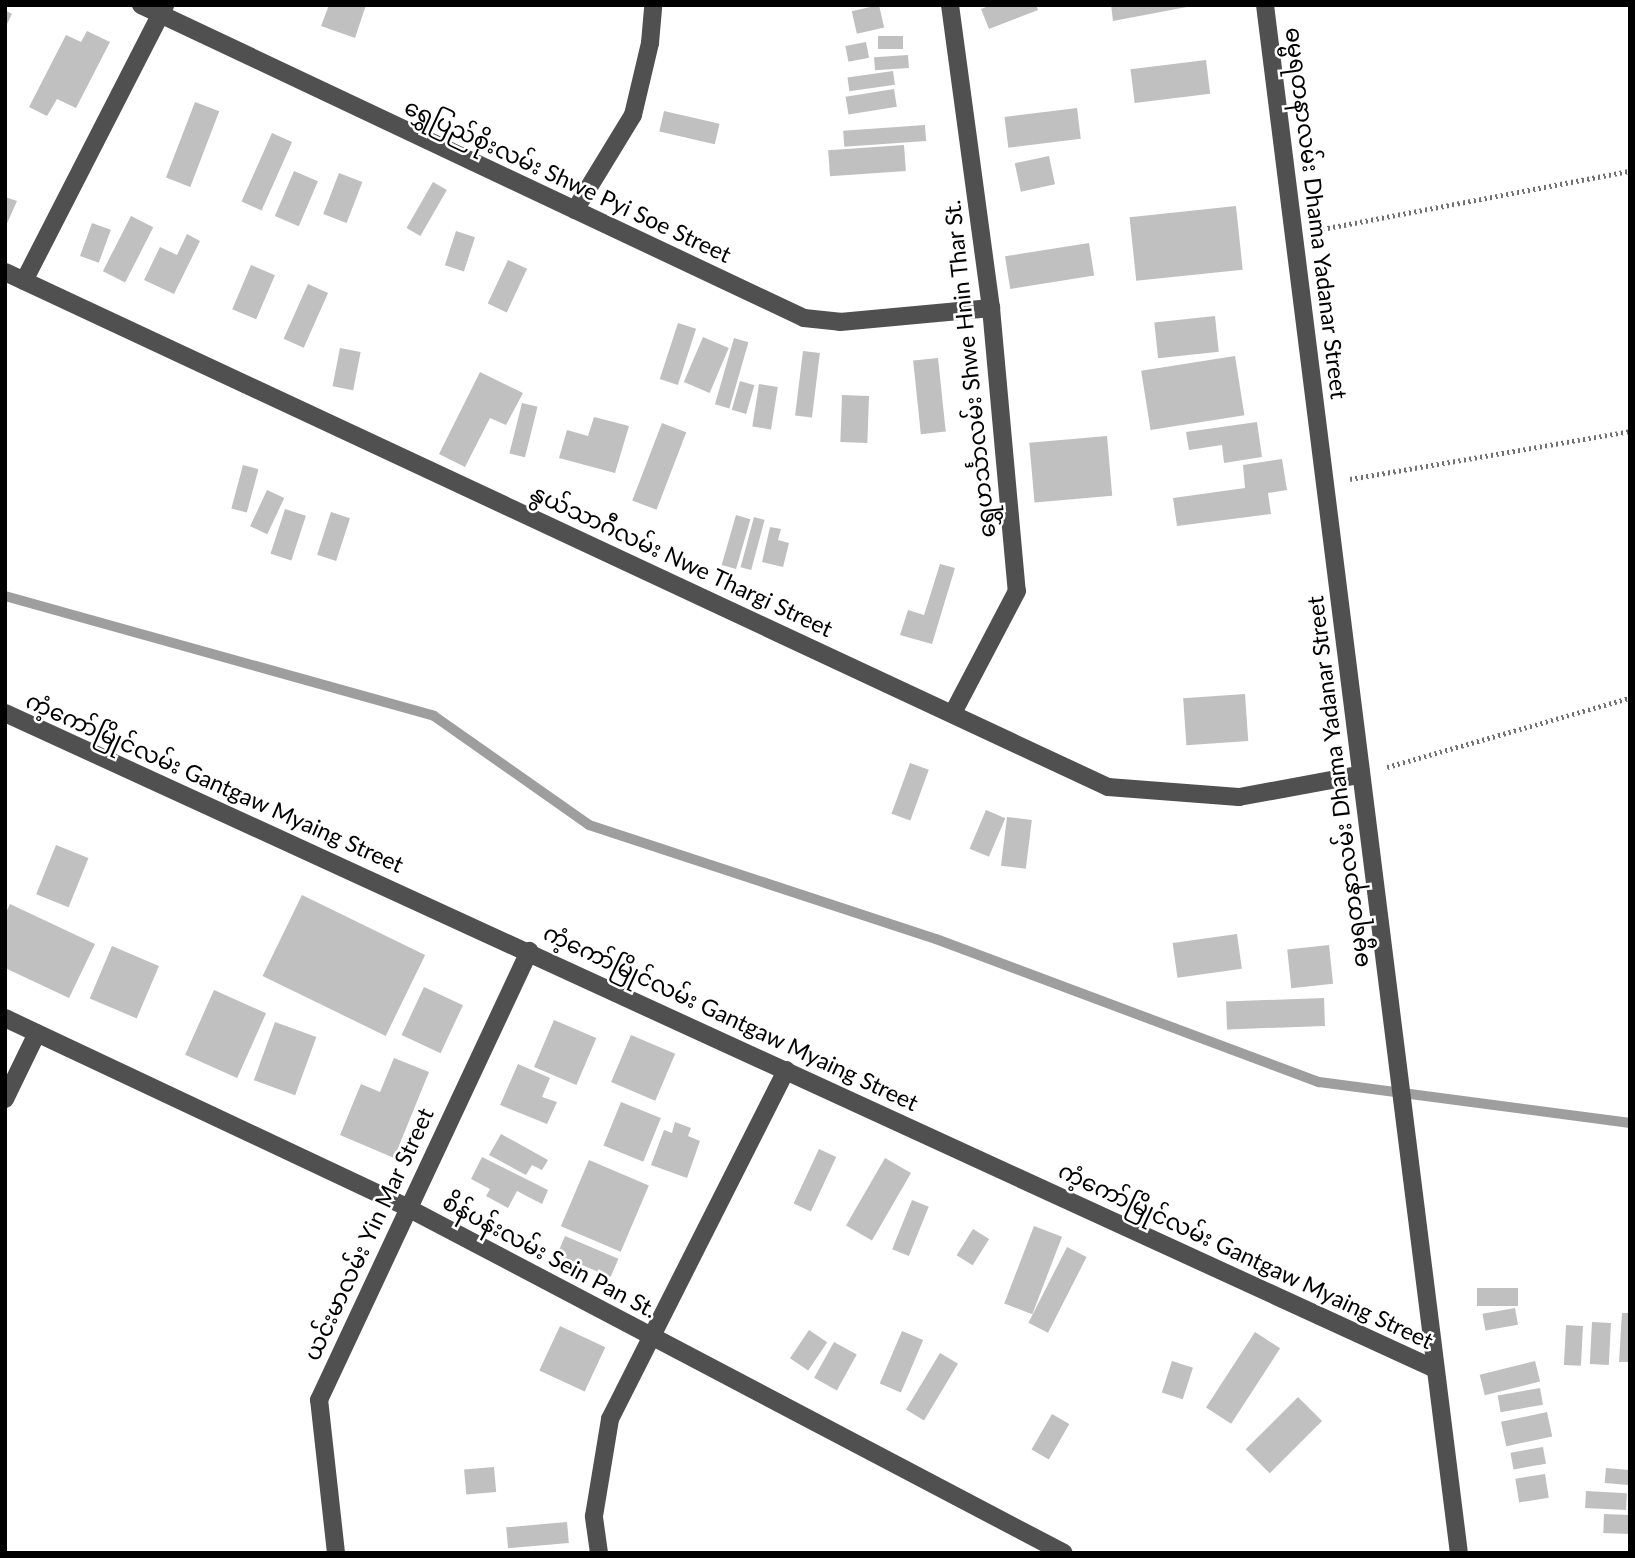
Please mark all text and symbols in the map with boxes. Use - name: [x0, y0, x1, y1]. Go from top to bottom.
- street label: ဓမ္မရတနာလမ်း Dhama Yadanar Street: [1280, 25, 1354, 401]
- street label: ရွှေပြည်စိုးလမ်း Shwe Pyi Soe Street: [400, 92, 736, 268]
- street label: ရွှေဟင်္သာလမ်း Shwe Hnin Thar St.: [937, 198, 1001, 540]
- street label: နွယ်သာဂီလမ်း Nwe Thargi Street: [526, 478, 838, 642]
- street label: ဓမ္မရတနာလမ်း Dhama Yadanar Street: [1300, 594, 1374, 970]
- street label: ကံ့ကော်မြိုင်လမ်း Gantgaw Myaing Street: [22, 686, 408, 878]
- street label: ကံ့ကော်မြိုင်လမ်း Gantgaw Myaing Street: [539, 918, 923, 1116]
- street label: ယင်းမာလမ်း Yin Mar Street: [297, 1103, 439, 1365]
- street label: ကံ့ကော်မြိုင်လမ်း Gantgaw Myaing Street: [1054, 1156, 1438, 1354]
- street label: စိန်ပန်းလမ်း Sein Pan St.: [438, 1187, 662, 1323]

